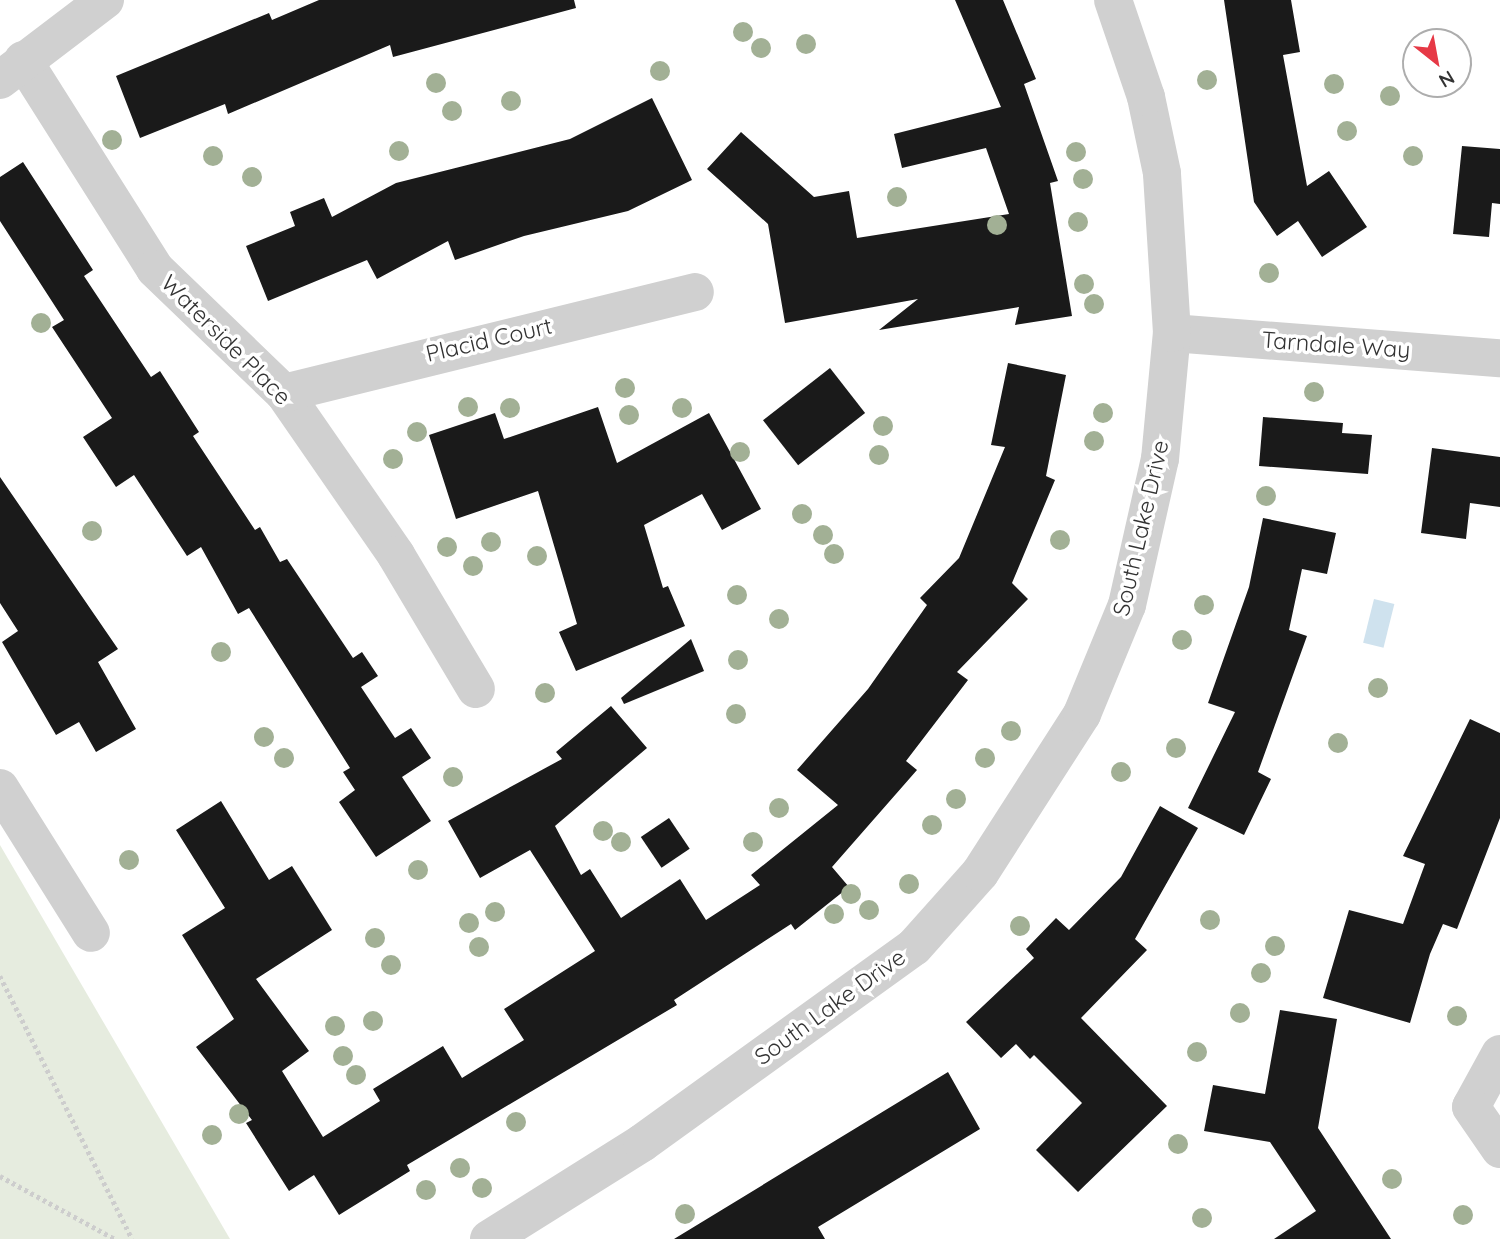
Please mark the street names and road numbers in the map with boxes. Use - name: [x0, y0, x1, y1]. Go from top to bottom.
- street label: Waterside Place: [155, 269, 297, 411]
- street label: Placid Court: [423, 312, 555, 368]
- street label: Tarndale Way: [1261, 326, 1411, 364]
- street label: South Lake Drive: [1107, 437, 1175, 619]
- street label: South Lake Drive: [749, 943, 911, 1071]

